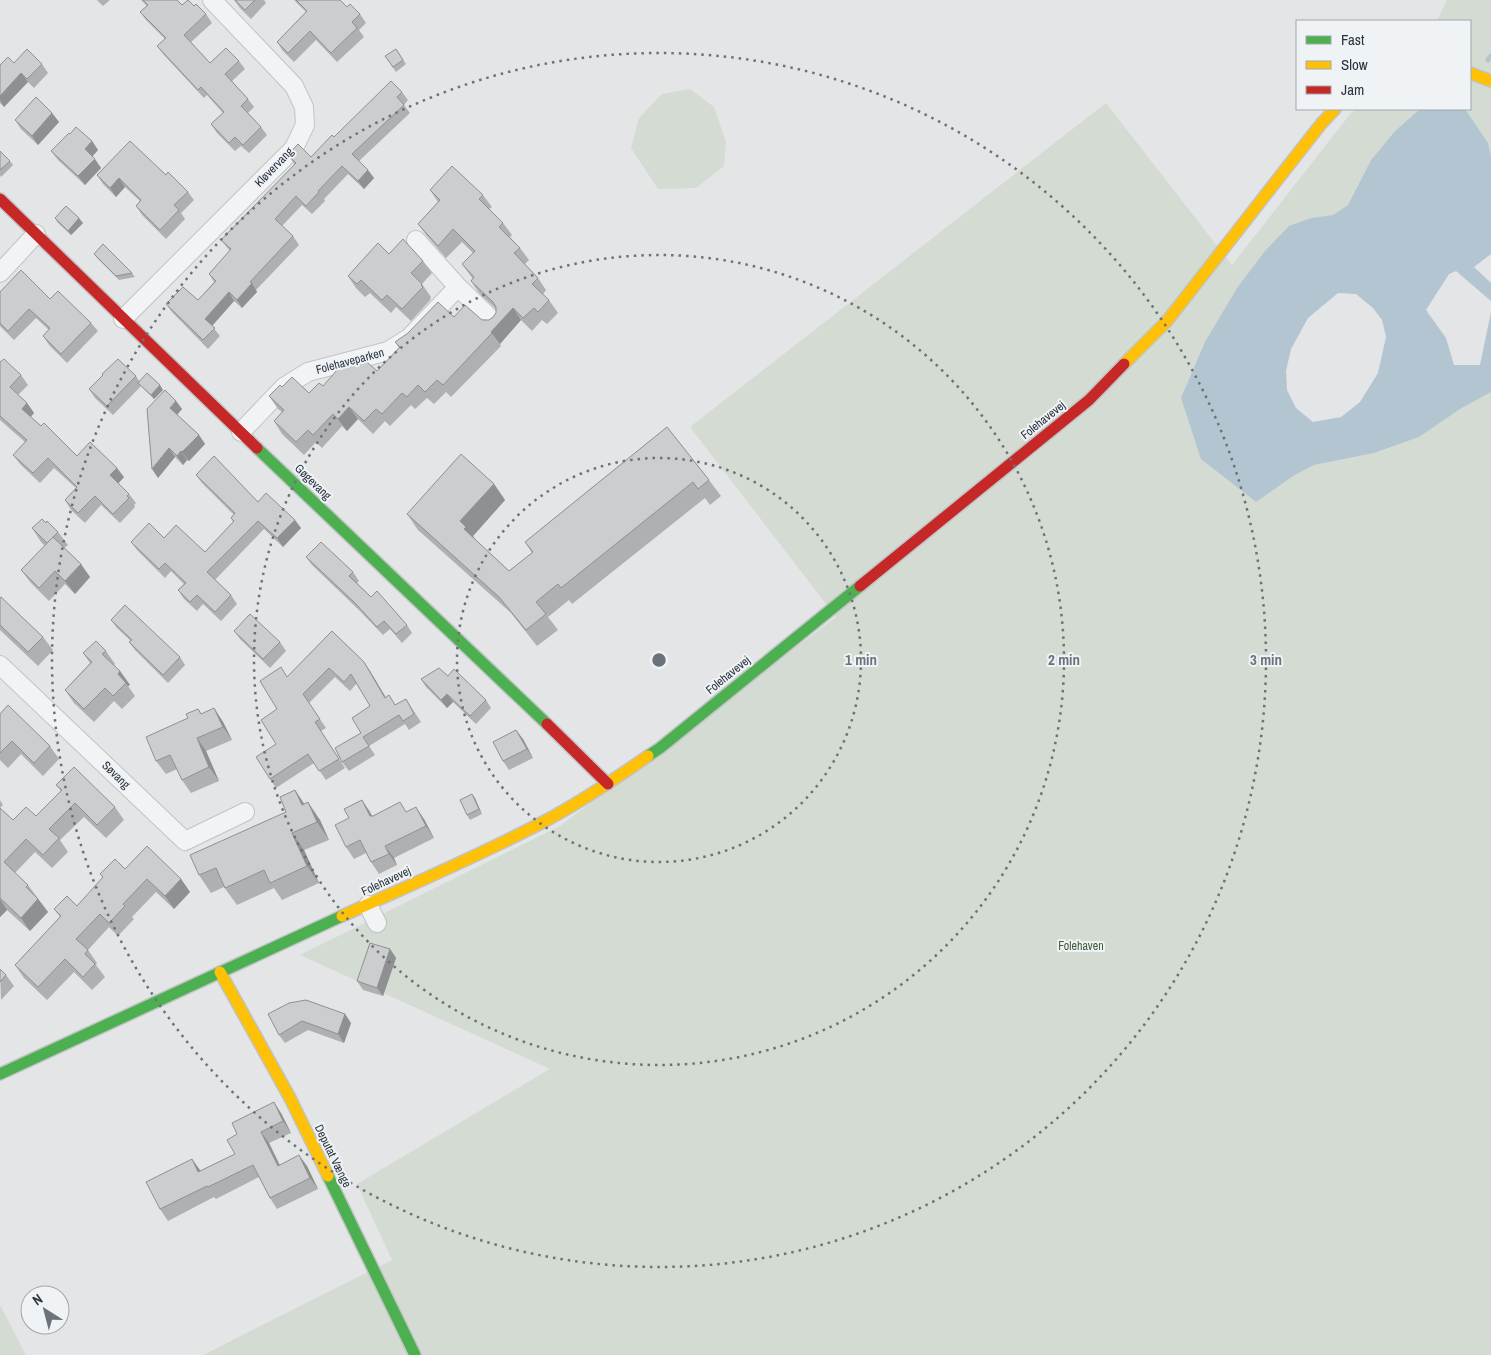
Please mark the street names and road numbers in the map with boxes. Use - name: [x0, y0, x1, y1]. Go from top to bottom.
- street label: Kløvervang: [251, 143, 297, 190]
- street label: Folehaveparken: [314, 344, 386, 378]
- street label: Folehavevej: [1018, 397, 1068, 443]
- street label: Gøgevang: [291, 460, 335, 504]
- street label: Folehavevej: [703, 652, 753, 698]
- street label: Søvang: [98, 758, 134, 793]
- street label: Folehavevej: [359, 863, 413, 899]
- street label: Deputat Vænge: [311, 1122, 355, 1190]

